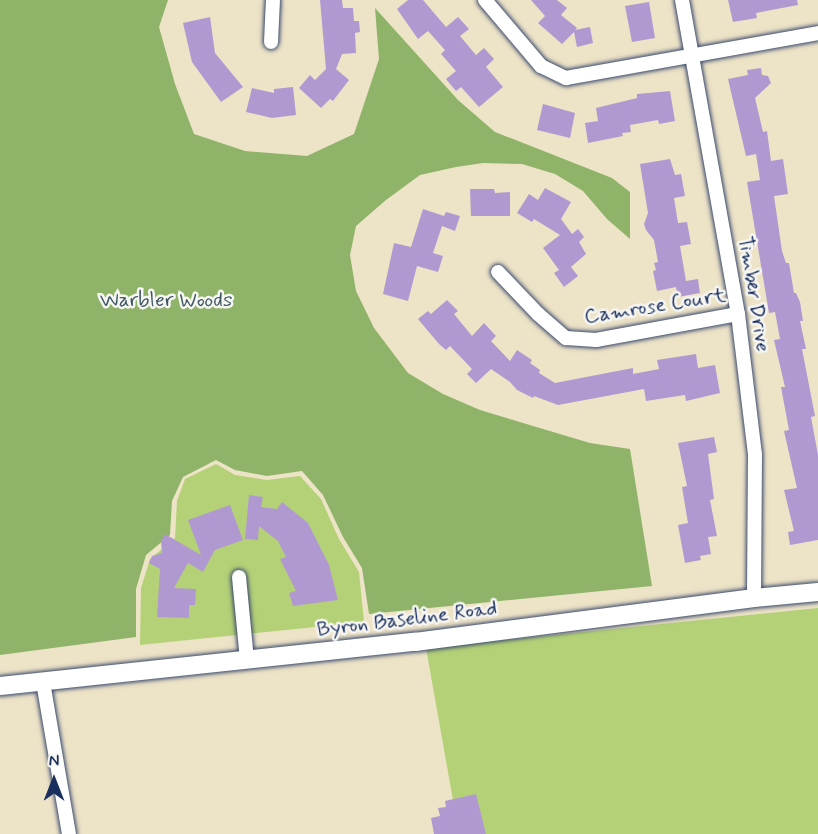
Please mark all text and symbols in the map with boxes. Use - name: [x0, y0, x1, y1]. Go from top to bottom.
- street label: Timber Drive: [733, 235, 775, 353]
- street label: Camrose Court: [585, 283, 725, 329]
- park label: Warbler Woods: [99, 287, 233, 313]
- street label: Byron Baseline Road: [316, 595, 498, 643]
- north arrow: [24, 750, 84, 810]
- text: N: [49, 751, 59, 772]

